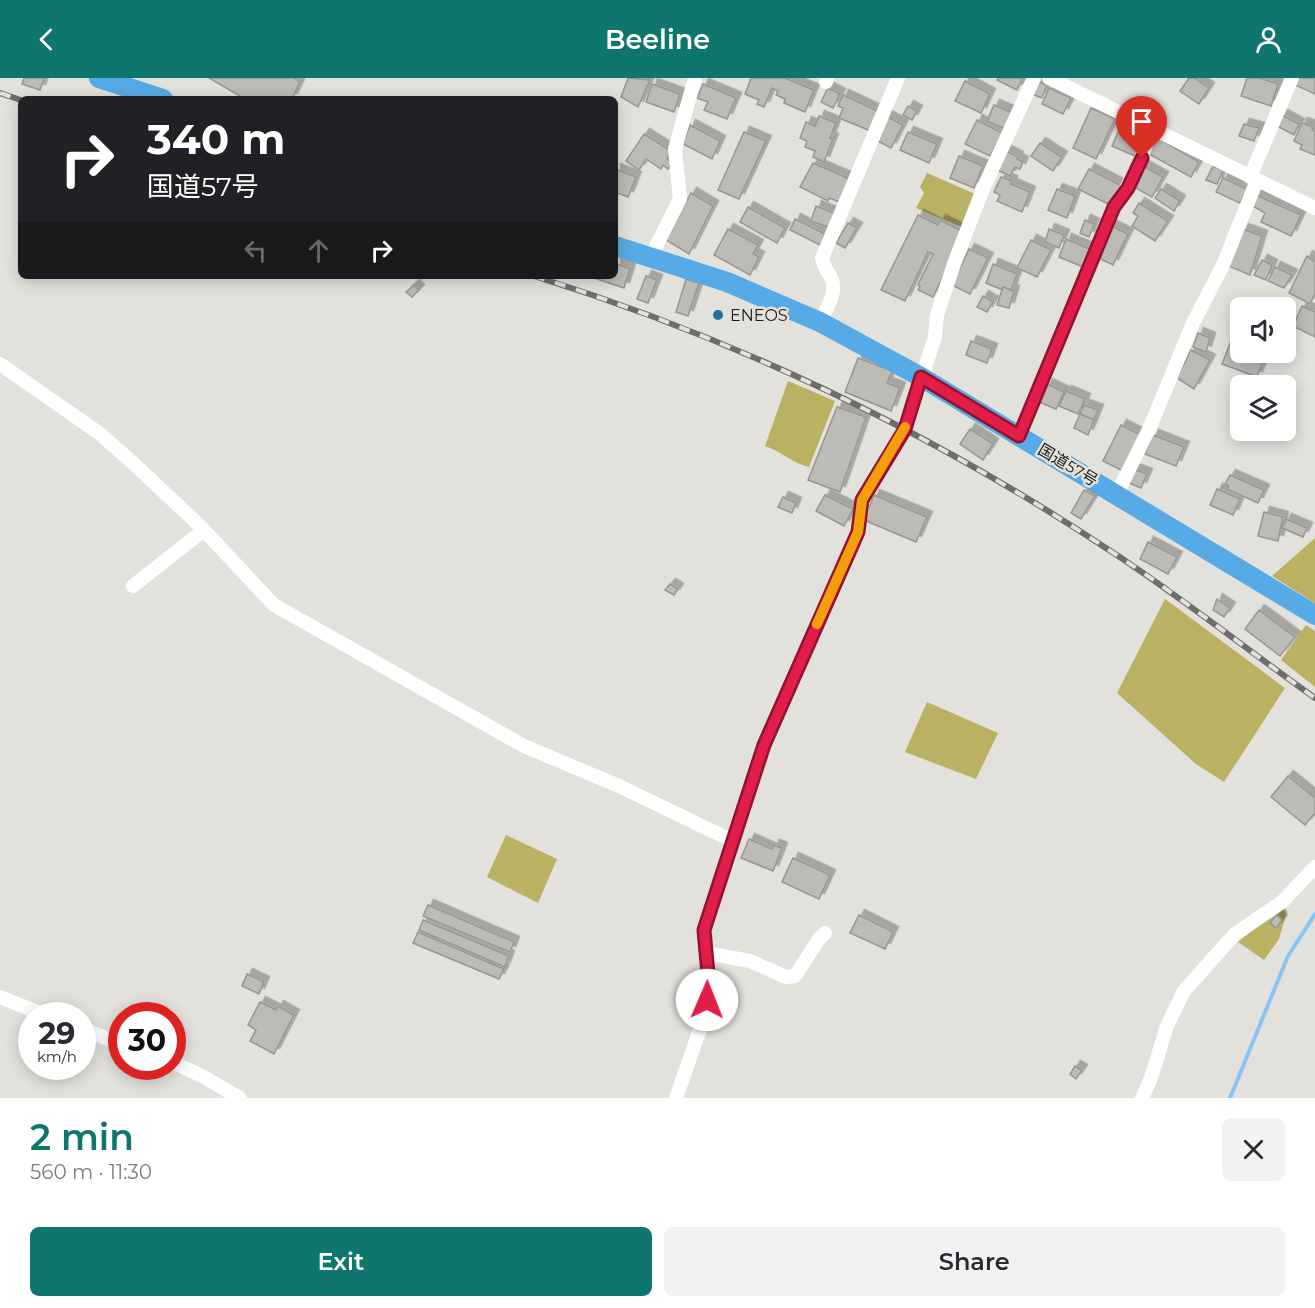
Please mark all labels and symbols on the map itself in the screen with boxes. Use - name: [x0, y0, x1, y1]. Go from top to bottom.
- pin: [1116, 96, 1167, 158]
- place label: ENEOS: [730, 306, 788, 325]
- marker: ENEOS: [711, 308, 725, 322]
- street label: 国道57号: [1035, 440, 1101, 490]
- position arrow: [675, 968, 739, 1032]
- speed limit sign: 30: [108, 1002, 186, 1080]

